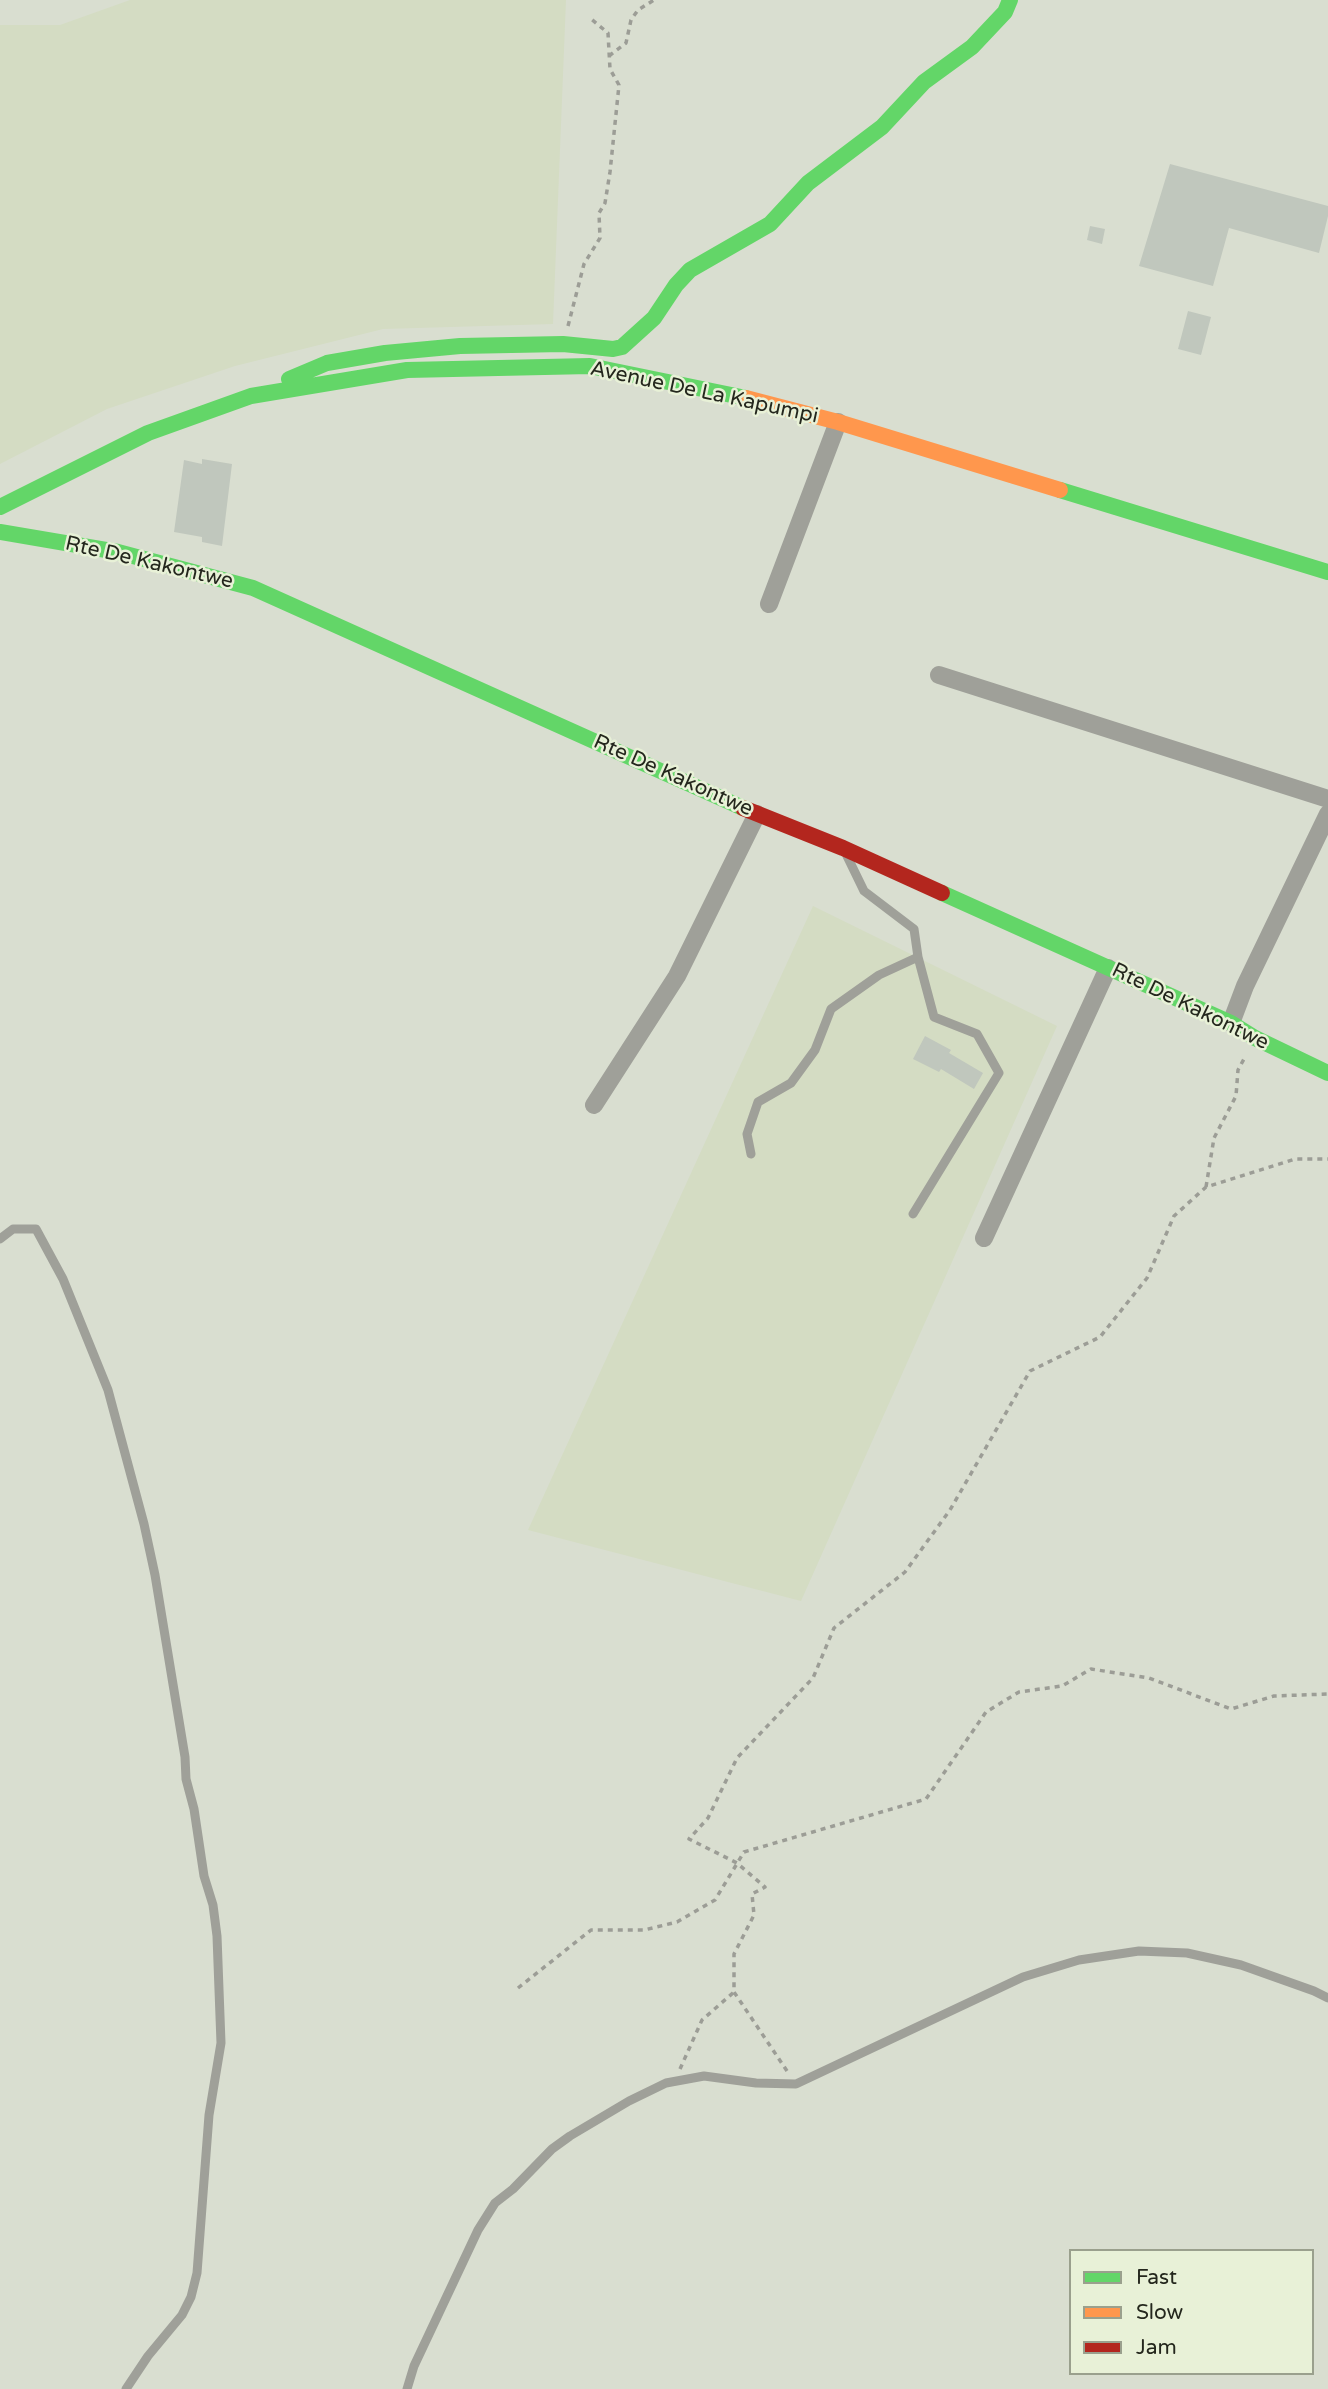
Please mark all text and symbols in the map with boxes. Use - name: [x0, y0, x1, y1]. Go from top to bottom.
- street label: Avenue De La Kapumpi: [588, 357, 820, 429]
- street label: Rte De Kakontwe: [63, 531, 235, 595]
- street label: Rte De Kakontwe: [589, 730, 757, 822]
- street label: Rte De Kakontwe: [1107, 958, 1273, 1056]
- legend: [1069, 2249, 1314, 2375]
- text: Fast: [1136, 2265, 1177, 2290]
- text: Slow: [1136, 2300, 1183, 2325]
- text: Jam: [1136, 2335, 1177, 2360]

